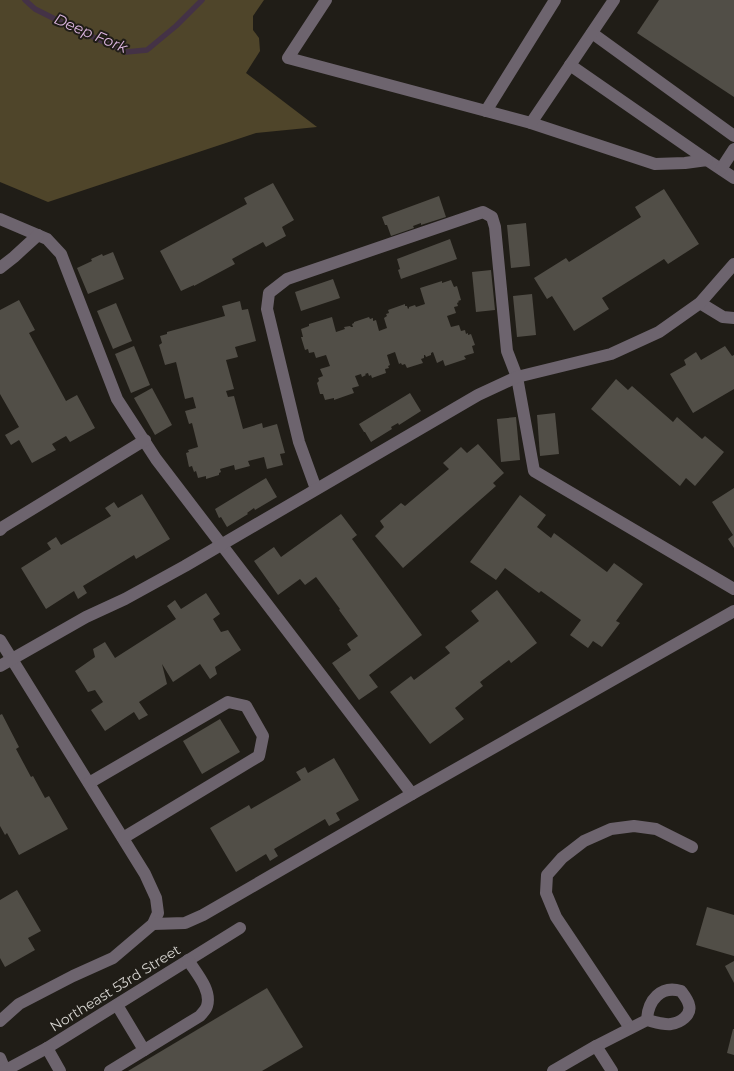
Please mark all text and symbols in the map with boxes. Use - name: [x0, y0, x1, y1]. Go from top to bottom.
- water label: Deep Fork: [51, 9, 132, 57]
- street label: Northeast 53rd Street: [46, 940, 184, 1036]

